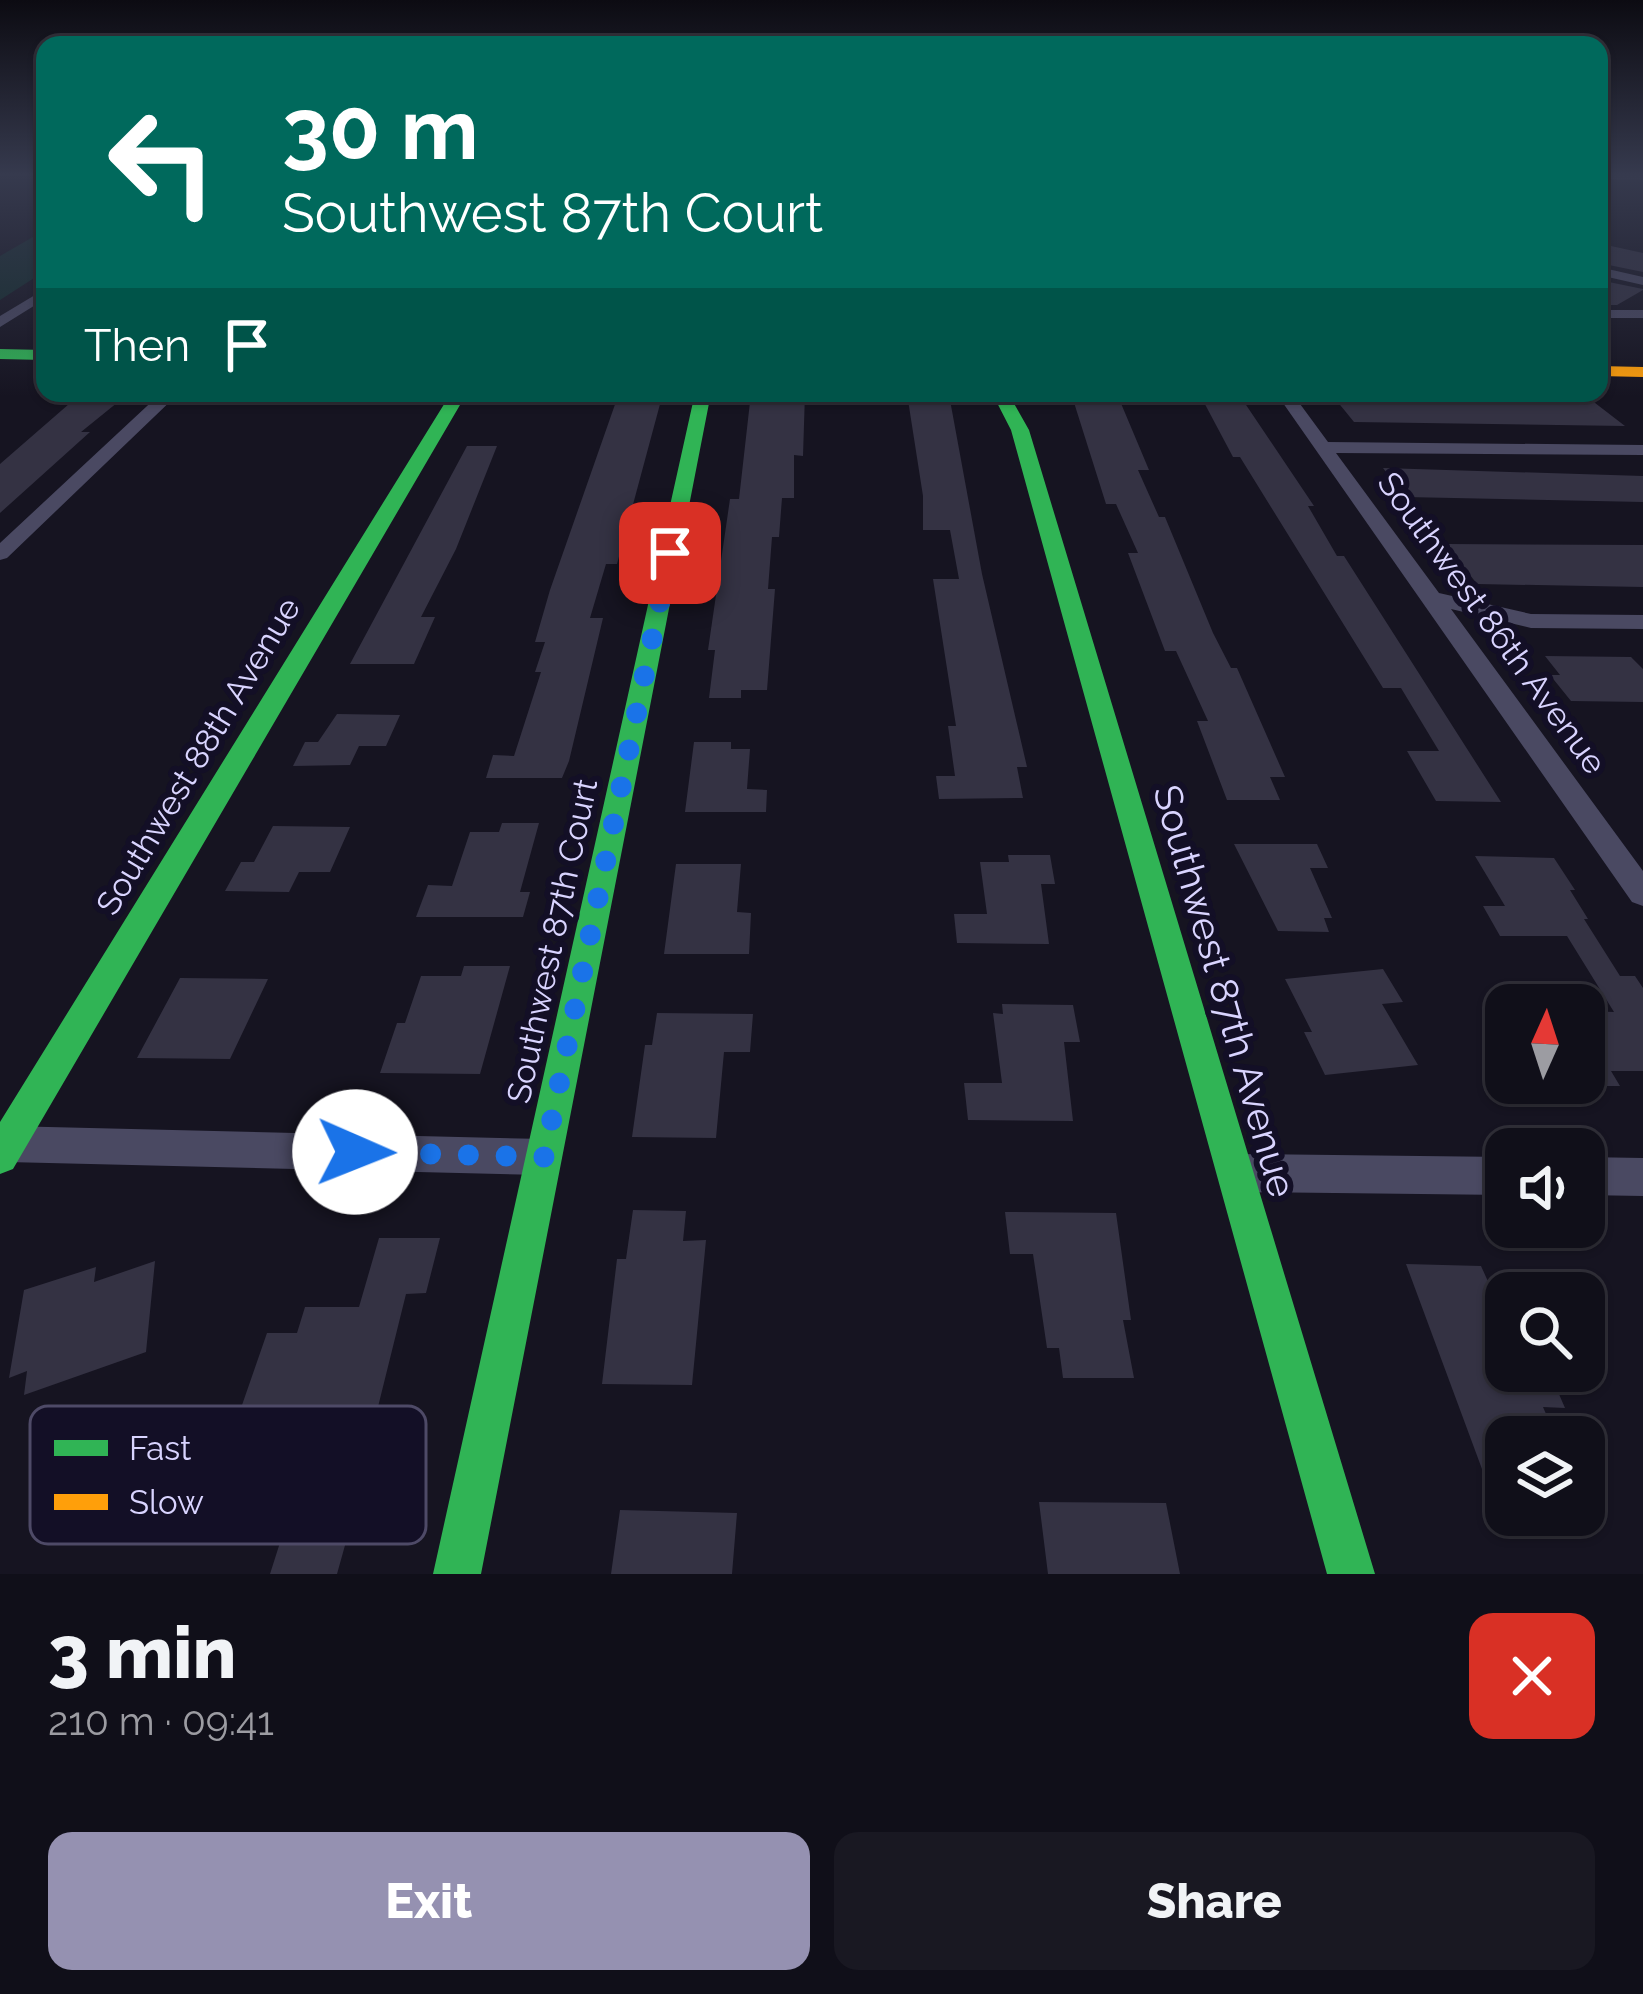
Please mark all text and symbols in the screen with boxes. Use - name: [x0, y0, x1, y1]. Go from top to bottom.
- text: 30 m: [282, 80, 479, 179]
- icon: left: [84, 84, 240, 240]
- text: Southwest 87th Court: [282, 181, 823, 245]
- icon: arrive: [214, 312, 280, 378]
- text: Then: [84, 319, 190, 372]
- street label: Southwest 86th Avenue: [1369, 465, 1615, 781]
- pin: [619, 502, 721, 604]
- icon: arrive: [637, 520, 703, 586]
- street label: Southwest 88th Avenue: [88, 590, 308, 922]
- street label: Southwest 87th Court: [499, 775, 605, 1107]
- street label: Southwest 87th Avenue: [1144, 780, 1306, 1202]
- north arrow: [1485, 984, 1605, 1104]
- map controls: [1485, 984, 1605, 1536]
- position arrow: [292, 1089, 418, 1215]
- button: sound: [1485, 1128, 1605, 1248]
- button: search: [1485, 1272, 1605, 1392]
- legend: [30, 1406, 426, 1544]
- button: layers: [1485, 1416, 1605, 1536]
- text: Fast: [129, 1429, 191, 1468]
- text: Slow: [129, 1483, 204, 1522]
- text: 3 min: [48, 1610, 237, 1695]
- button: close: [1469, 1613, 1595, 1739]
- text: 210 m · 09:41: [48, 1698, 274, 1744]
- button: Exit: [48, 1832, 810, 1970]
- button: Share: [834, 1832, 1595, 1970]

